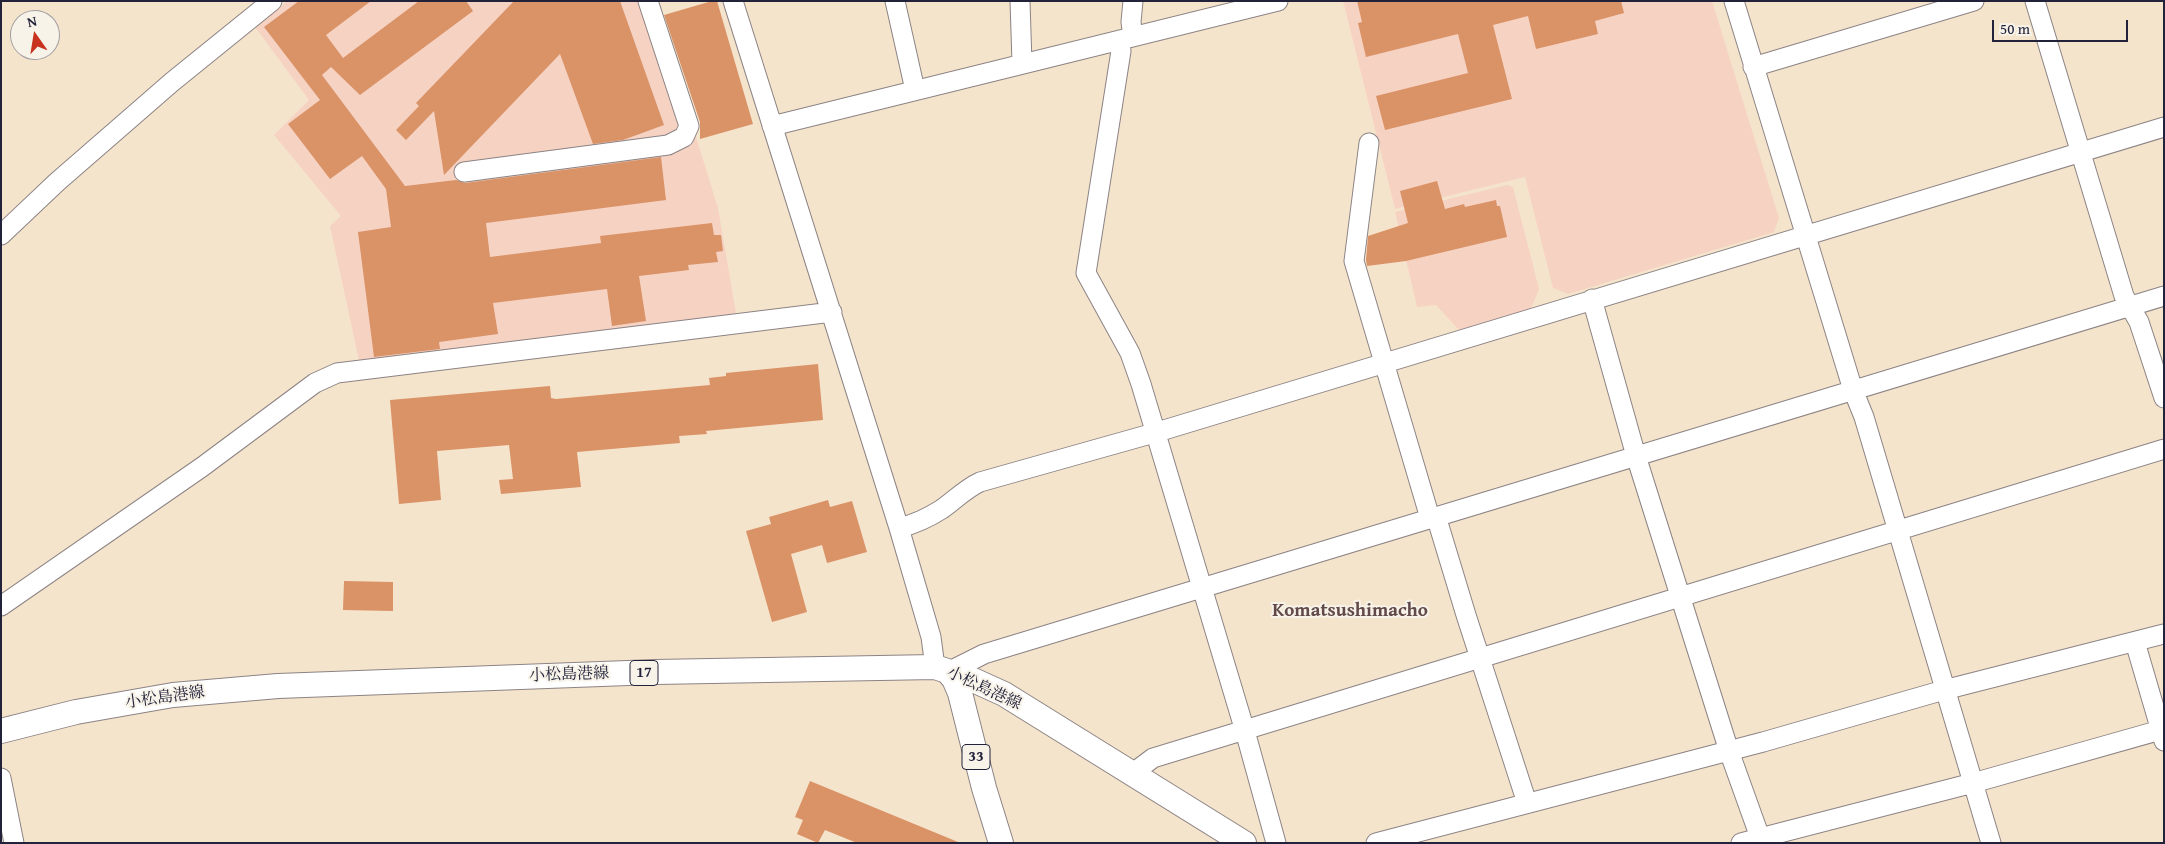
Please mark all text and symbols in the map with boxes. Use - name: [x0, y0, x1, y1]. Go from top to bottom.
- north arrow: [10, 10, 60, 60]
- scale bar: [1995, 10, 2131, 42]
- text: N: [25, 11, 39, 32]
- text: 50 m: [2000, 18, 2030, 39]
- district label: Komatsushimacho: [1272, 600, 1428, 622]
- road number: 17: [630, 660, 658, 686]
- street label: 小松島港線: [944, 663, 1024, 715]
- street label: 小松島港線: [529, 664, 609, 686]
- street label: 小松島港線: [124, 683, 206, 713]
- road number: 33: [962, 744, 990, 770]

